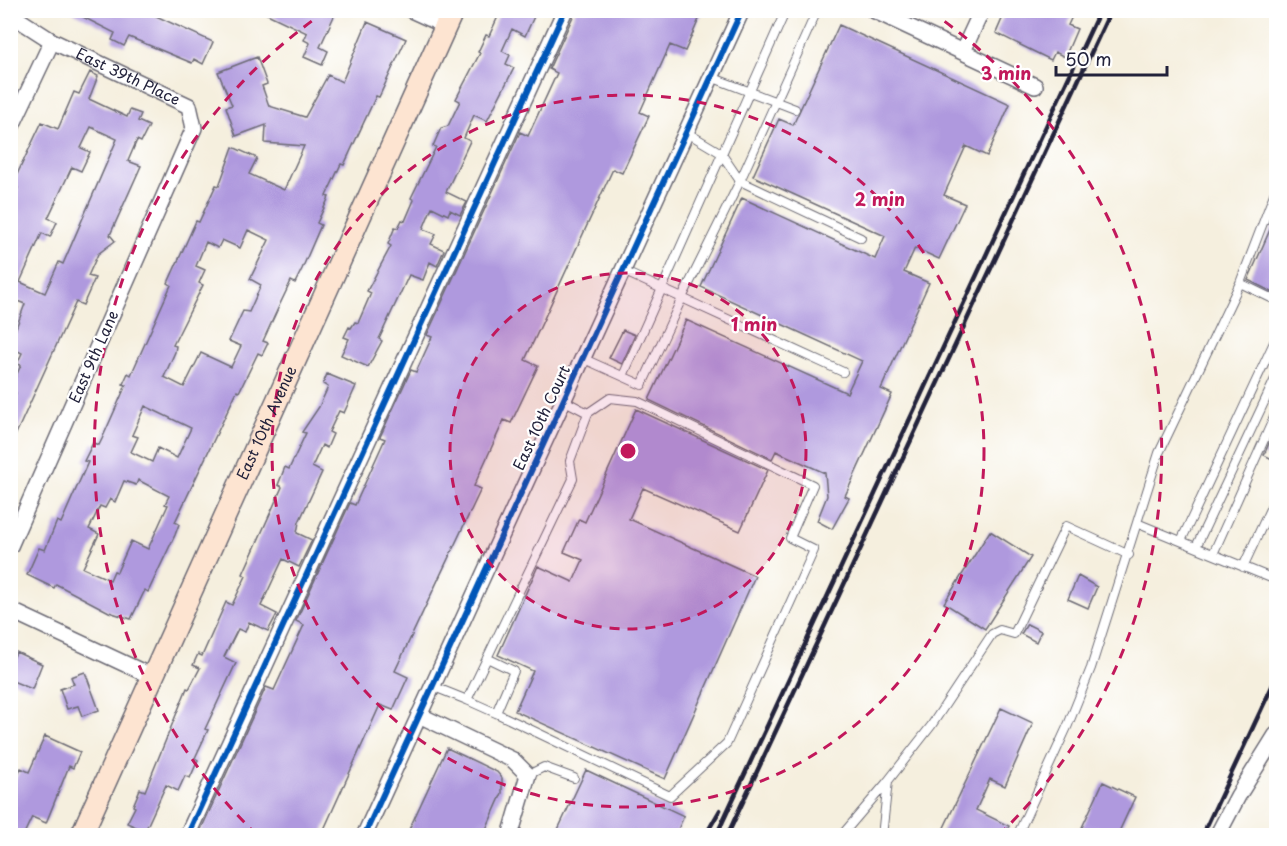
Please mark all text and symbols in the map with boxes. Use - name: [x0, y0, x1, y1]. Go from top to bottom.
- scale bar: [1056, 39, 1167, 77]
- street label: East 39th Place: [73, 41, 185, 110]
- text: 50 m: [1065, 45, 1112, 72]
- text: 3 min: [981, 59, 1031, 86]
- text: 2 min: [855, 185, 905, 212]
- street label: East 9th Lane: [62, 306, 123, 406]
- text: 1 min: [731, 310, 777, 337]
- street label: East 10th Court: [506, 361, 575, 474]
- street label: East 10th Avenue: [230, 362, 301, 483]
- centre of rings: [618, 441, 638, 461]

